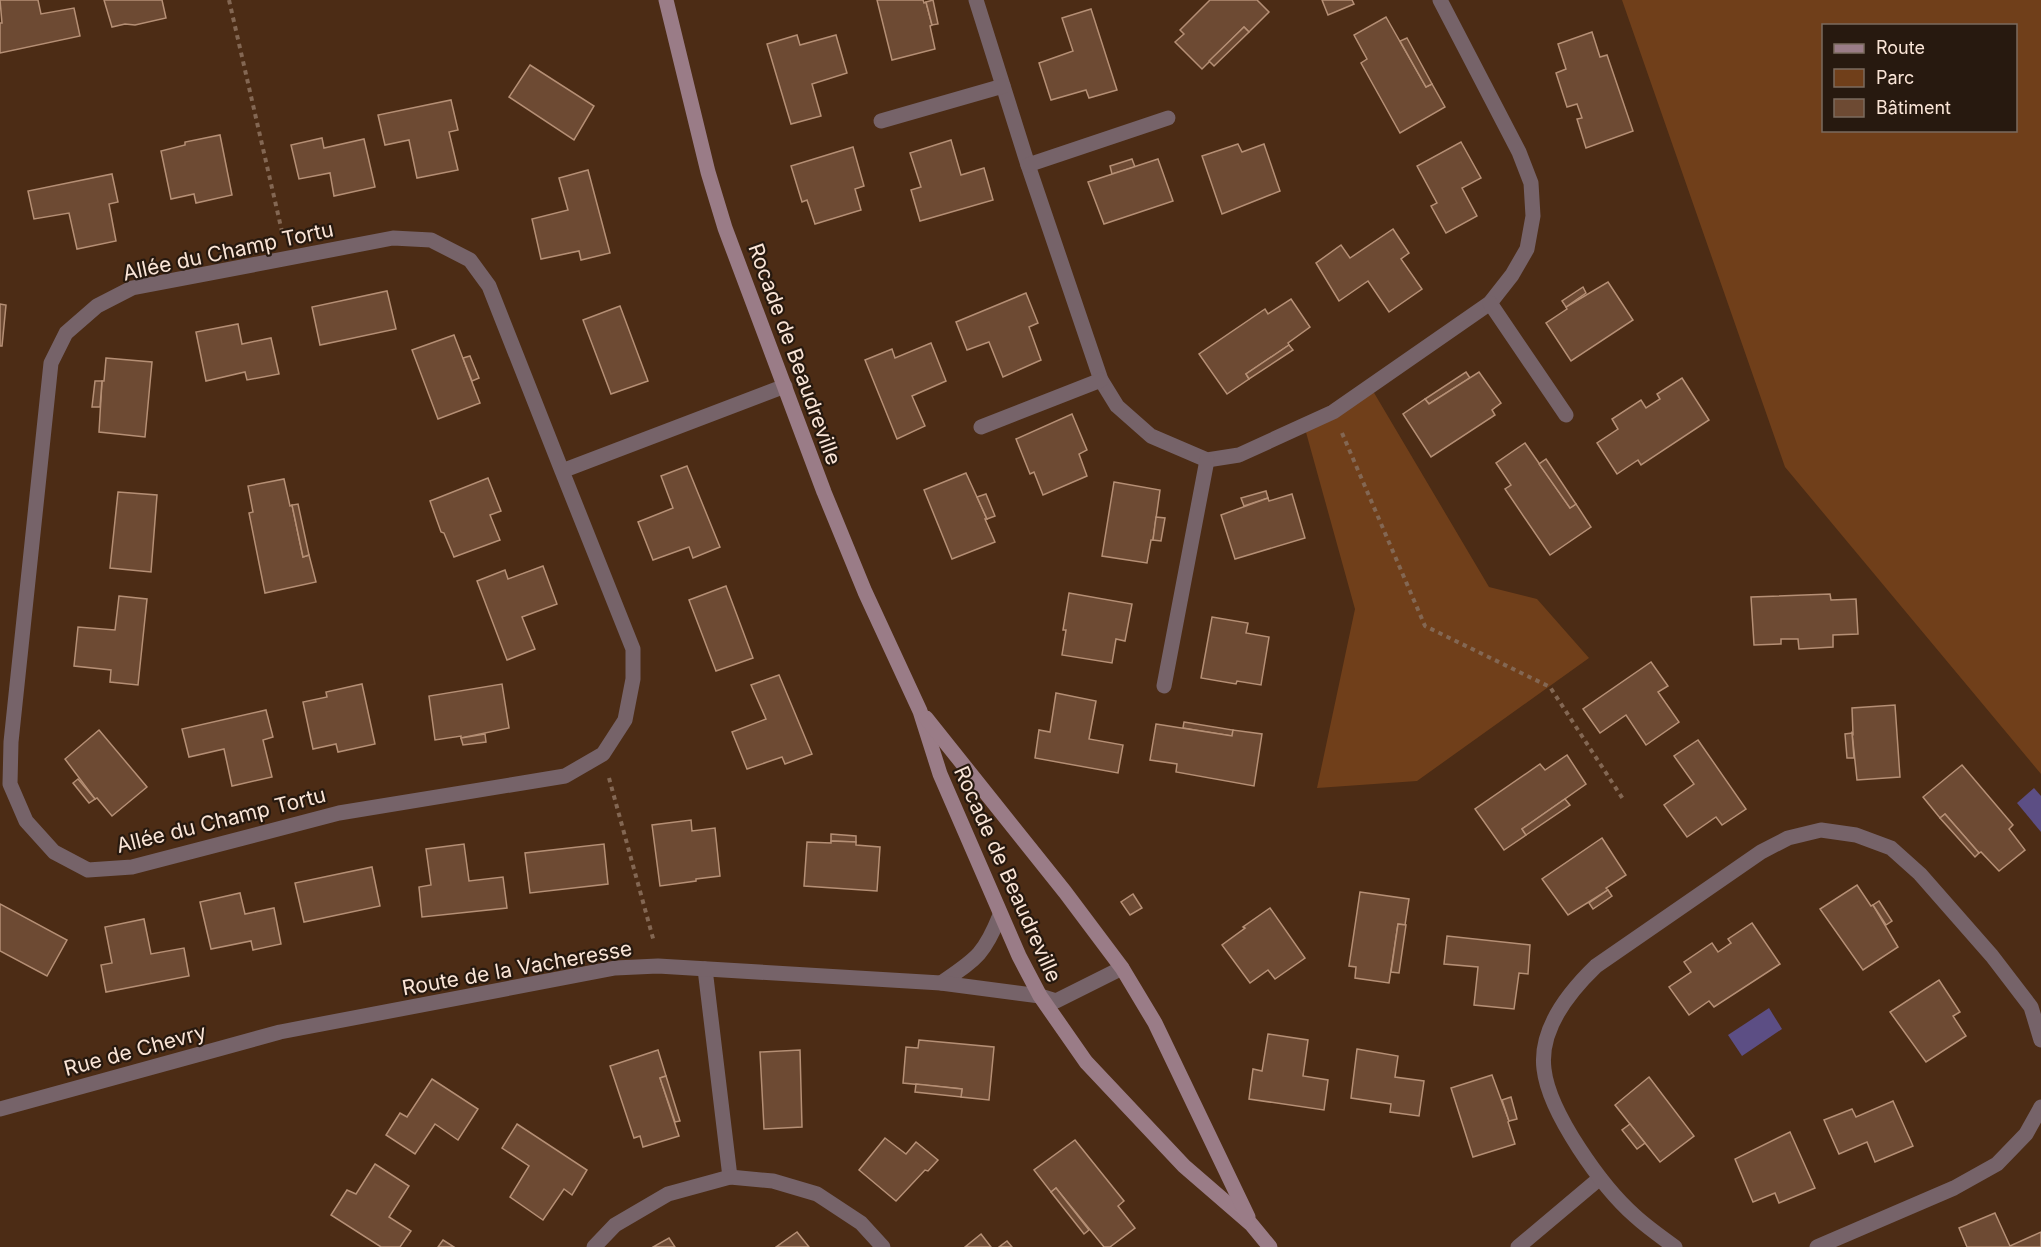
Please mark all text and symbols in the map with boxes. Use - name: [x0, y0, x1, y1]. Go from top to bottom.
- legend: [1822, 24, 2017, 132]
- text: Route: [1876, 37, 1925, 58]
- text: Parc: [1876, 67, 1914, 88]
- text: Bâtiment: [1876, 97, 1951, 118]
- street label: Allée du Champ Tortu: [120, 216, 336, 286]
- street label: Rocade de Beaudreville: [743, 240, 847, 468]
- street label: Rocade de Beaudreville: [949, 762, 1067, 986]
- street label: Allée du Champ Tortu: [114, 782, 328, 858]
- street label: Route de la Vacheresse: [400, 935, 634, 1001]
- street label: Rue de Chevry: [61, 1019, 209, 1081]

